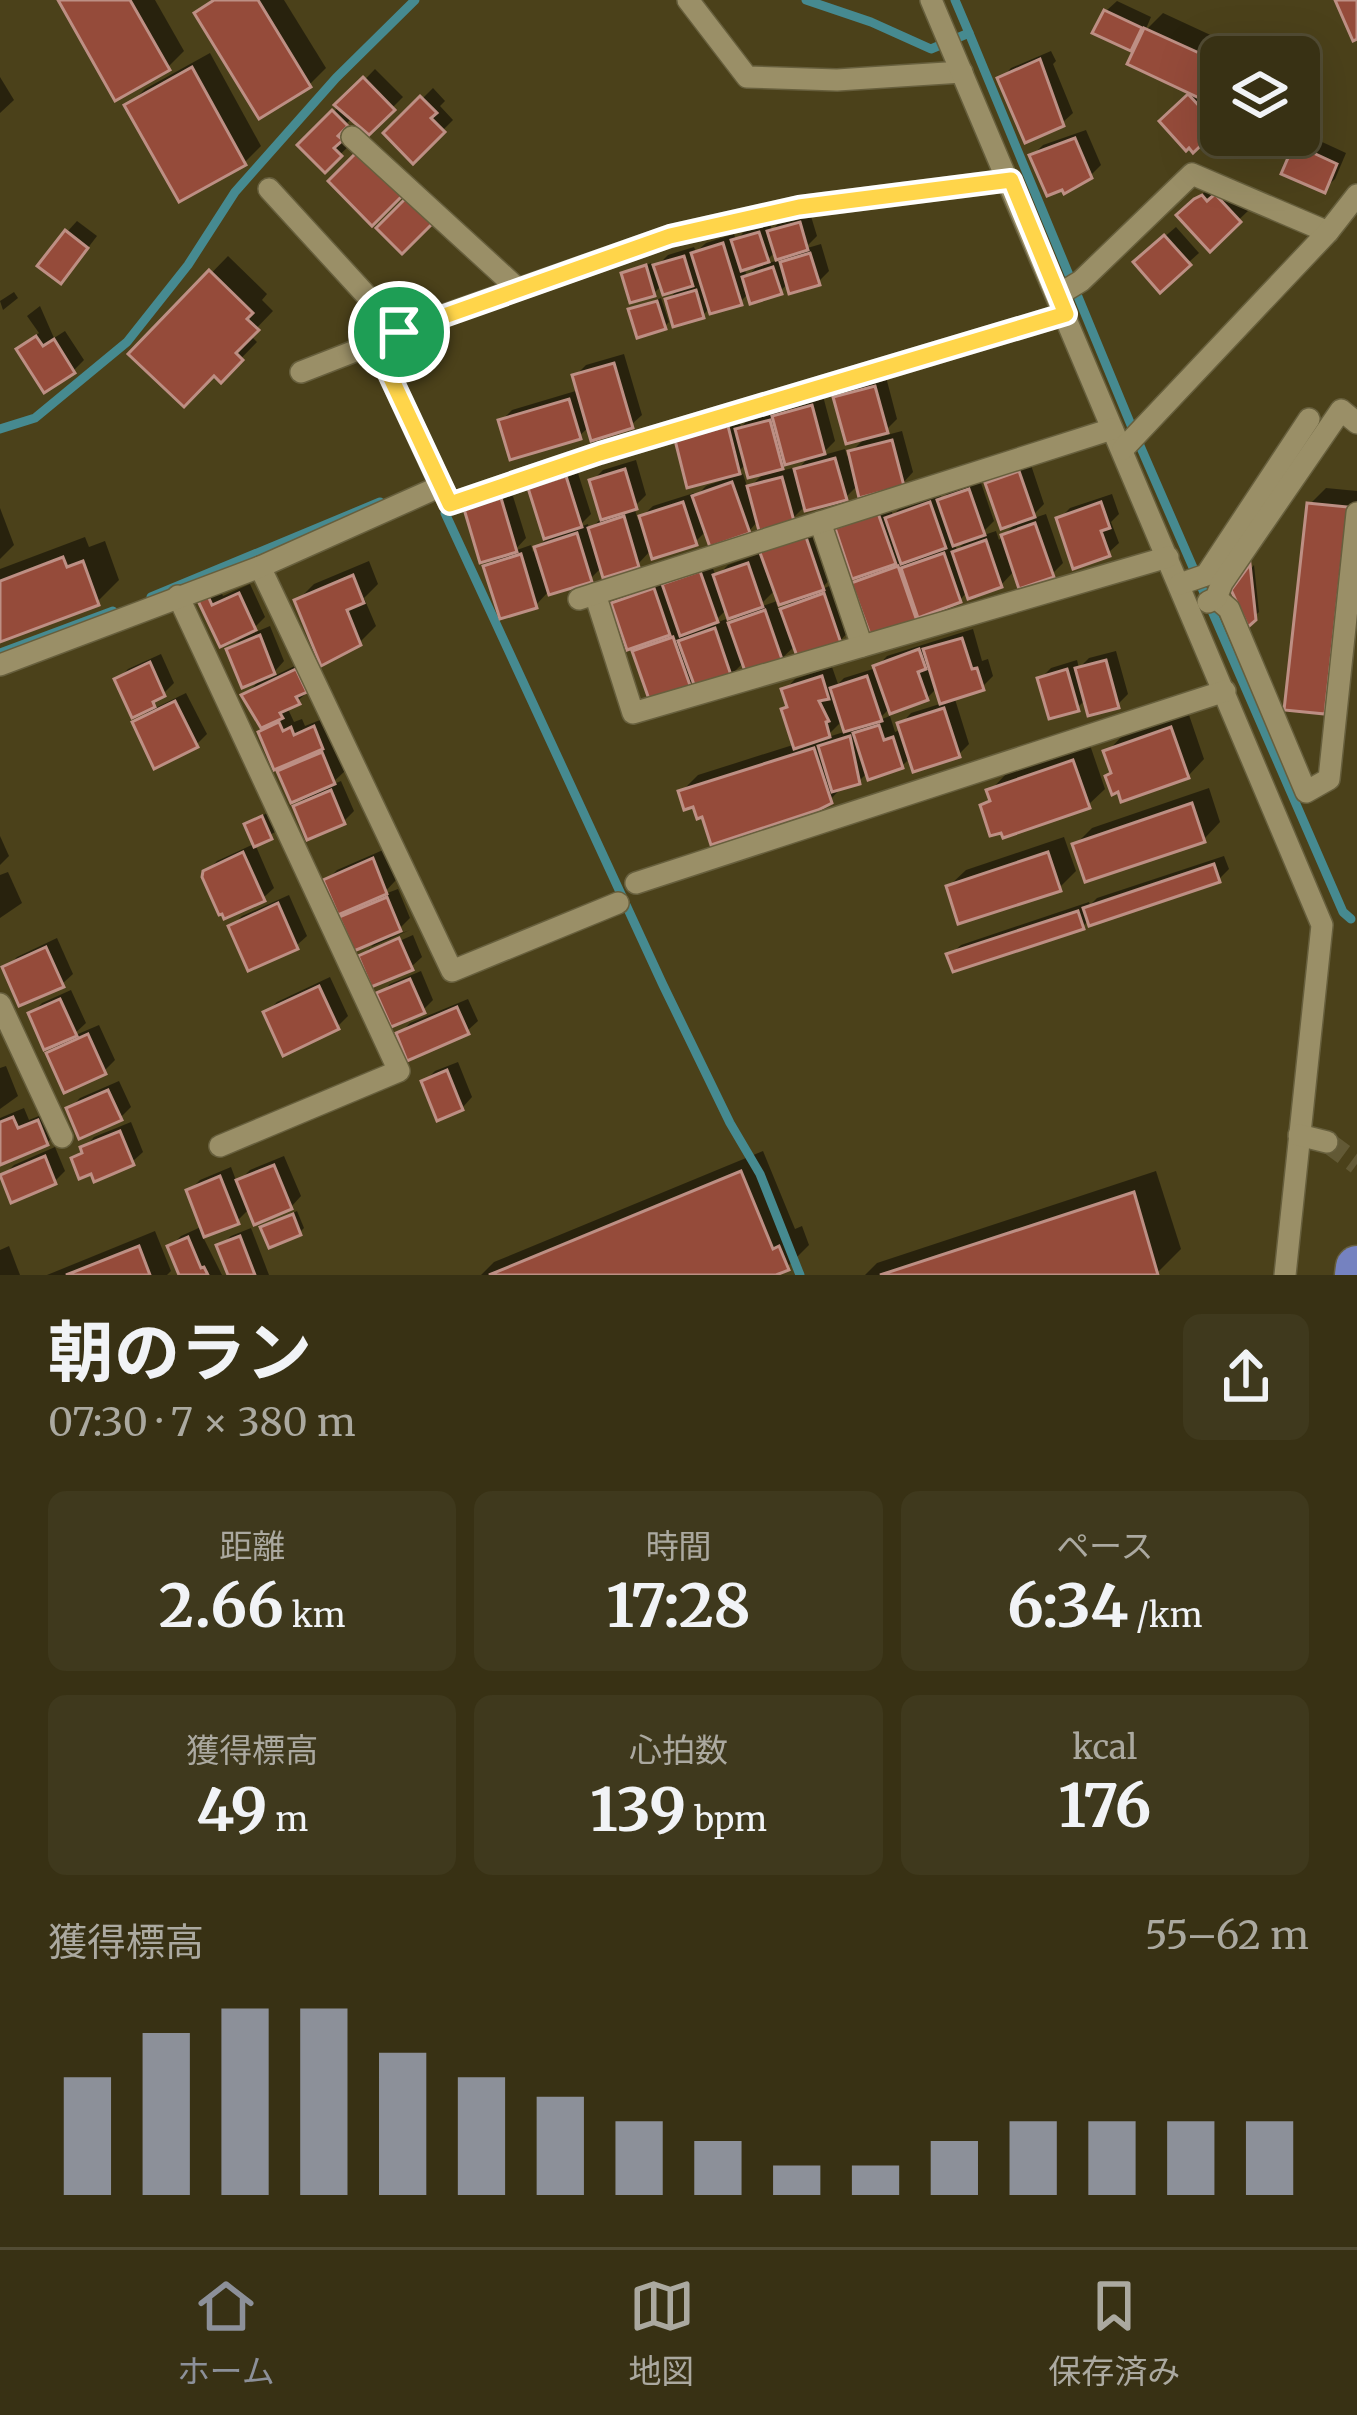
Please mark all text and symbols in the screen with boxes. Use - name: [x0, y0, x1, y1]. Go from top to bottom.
- map controls: [1200, 36, 1320, 156]
- button: layers: [1200, 36, 1320, 156]
- pin: [348, 281, 450, 383]
- icon: arrive: [366, 299, 432, 365]
- text: 朝のラン: [48, 1311, 312, 1394]
- button: share: [1183, 1314, 1309, 1440]
- text: 07:30 · 7 × 380 m: [48, 1398, 356, 1447]
- text: 距離: [219, 1526, 285, 1567]
- text: 時間: [645, 1526, 711, 1567]
- text: ペース: [1056, 1526, 1154, 1567]
- text: 2.66: [159, 1568, 284, 1643]
- text: 17:28: [606, 1568, 751, 1643]
- text: 6:34: [1007, 1568, 1128, 1643]
- text: km: [284, 1595, 345, 1636]
- text: /km: [1128, 1595, 1203, 1636]
- text: kcal: [1072, 1727, 1137, 1768]
- text: 獲得標高: [186, 1730, 318, 1771]
- text: 心拍数: [629, 1730, 728, 1771]
- text: 176: [1058, 1768, 1152, 1843]
- text: 49: [196, 1772, 268, 1847]
- text: 139: [590, 1772, 686, 1847]
- text: m: [268, 1799, 308, 1840]
- text: bpm: [686, 1799, 767, 1840]
- text: 55–62 m: [1145, 1911, 1309, 1960]
- text: 獲得標高: [48, 1918, 204, 1967]
- tab: ホーム: [177, 2273, 275, 2393]
- tab: 地図: [629, 2273, 695, 2393]
- tab: 保存済み: [1048, 2273, 1180, 2393]

